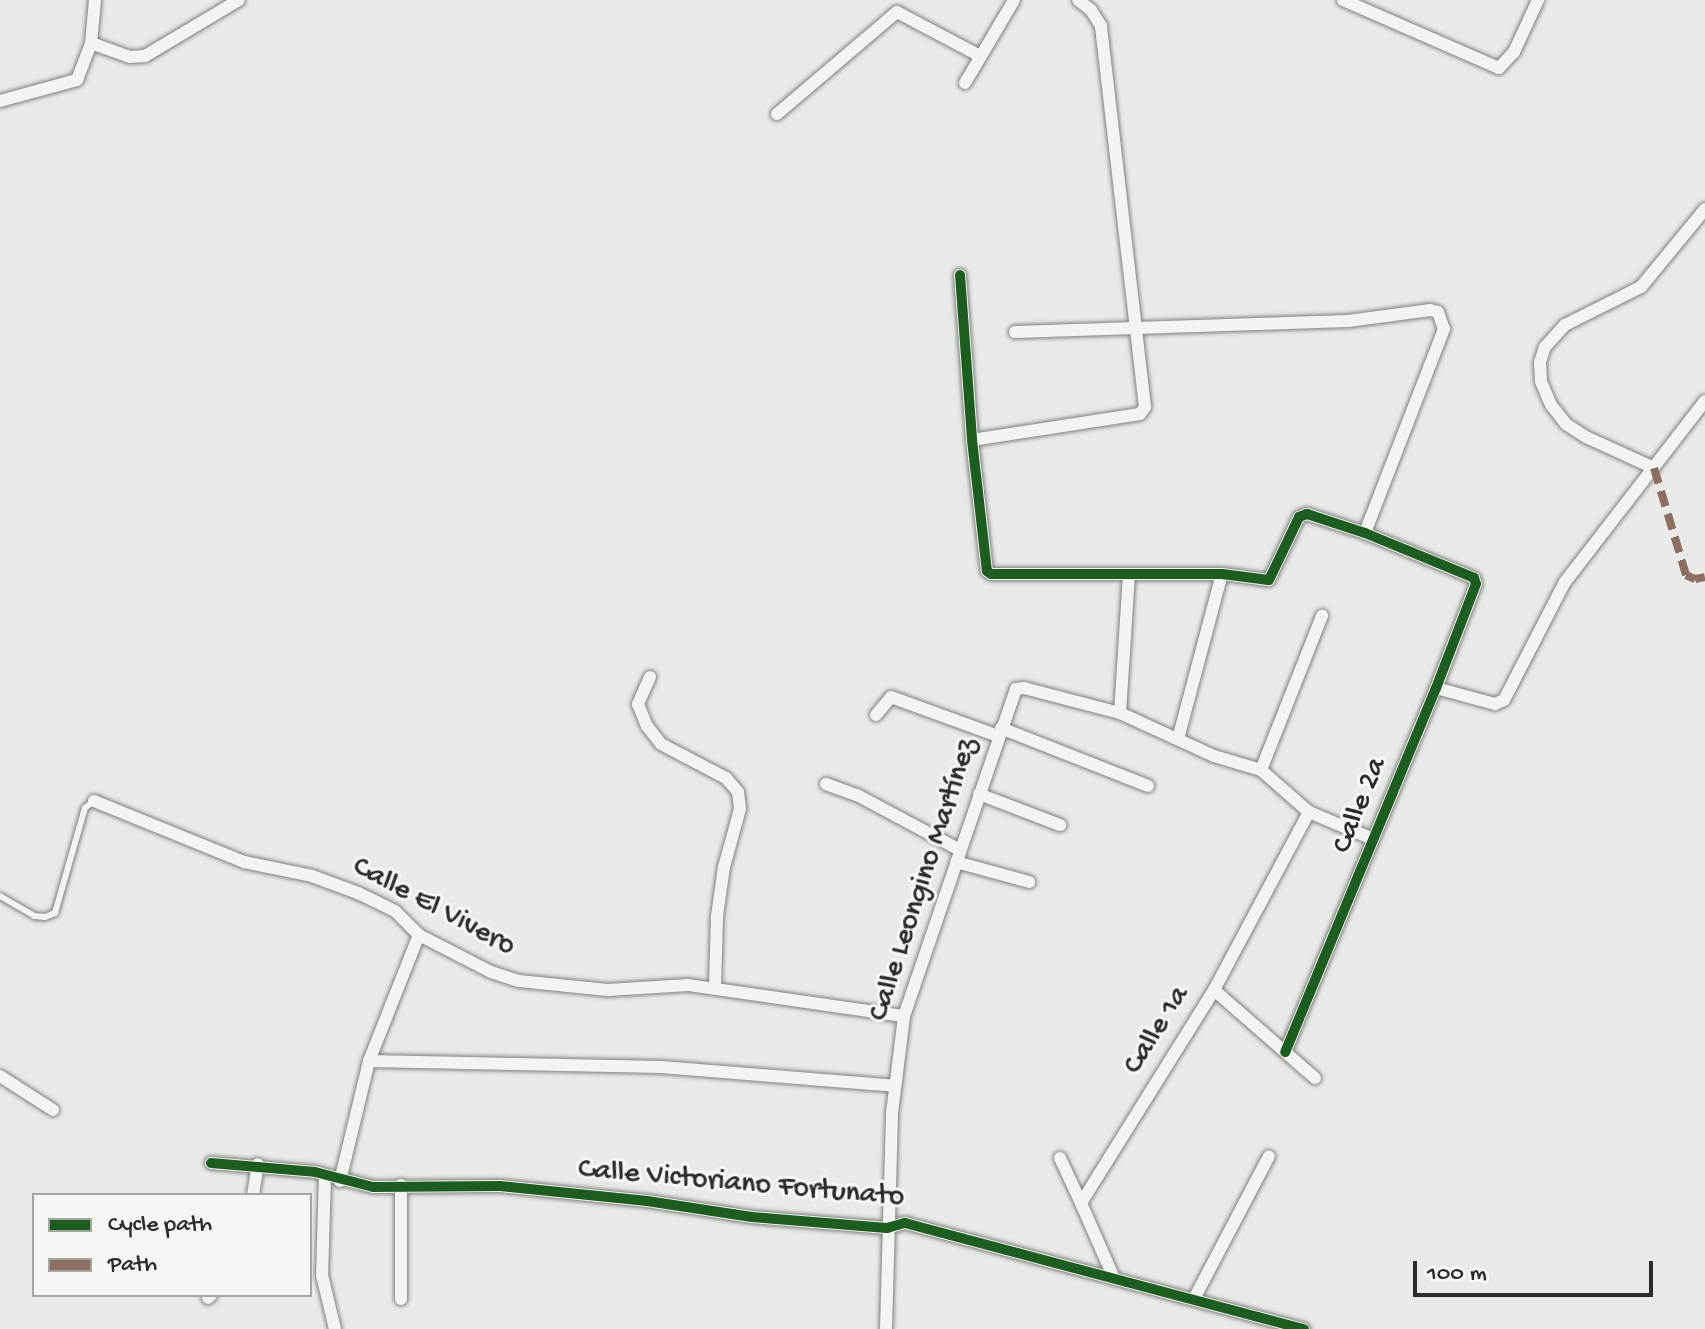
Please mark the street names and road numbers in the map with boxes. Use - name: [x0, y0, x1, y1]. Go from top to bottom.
- street label: Calle Leongino Martínez: [862, 734, 988, 1026]
- street label: Calle 2a: [1326, 753, 1396, 859]
- street label: Calle El Vivero: [345, 850, 521, 966]
- street label: Calle 1a: [1117, 980, 1199, 1082]
- street label: Calle Victoriano Fortunato: [576, 1153, 906, 1217]

